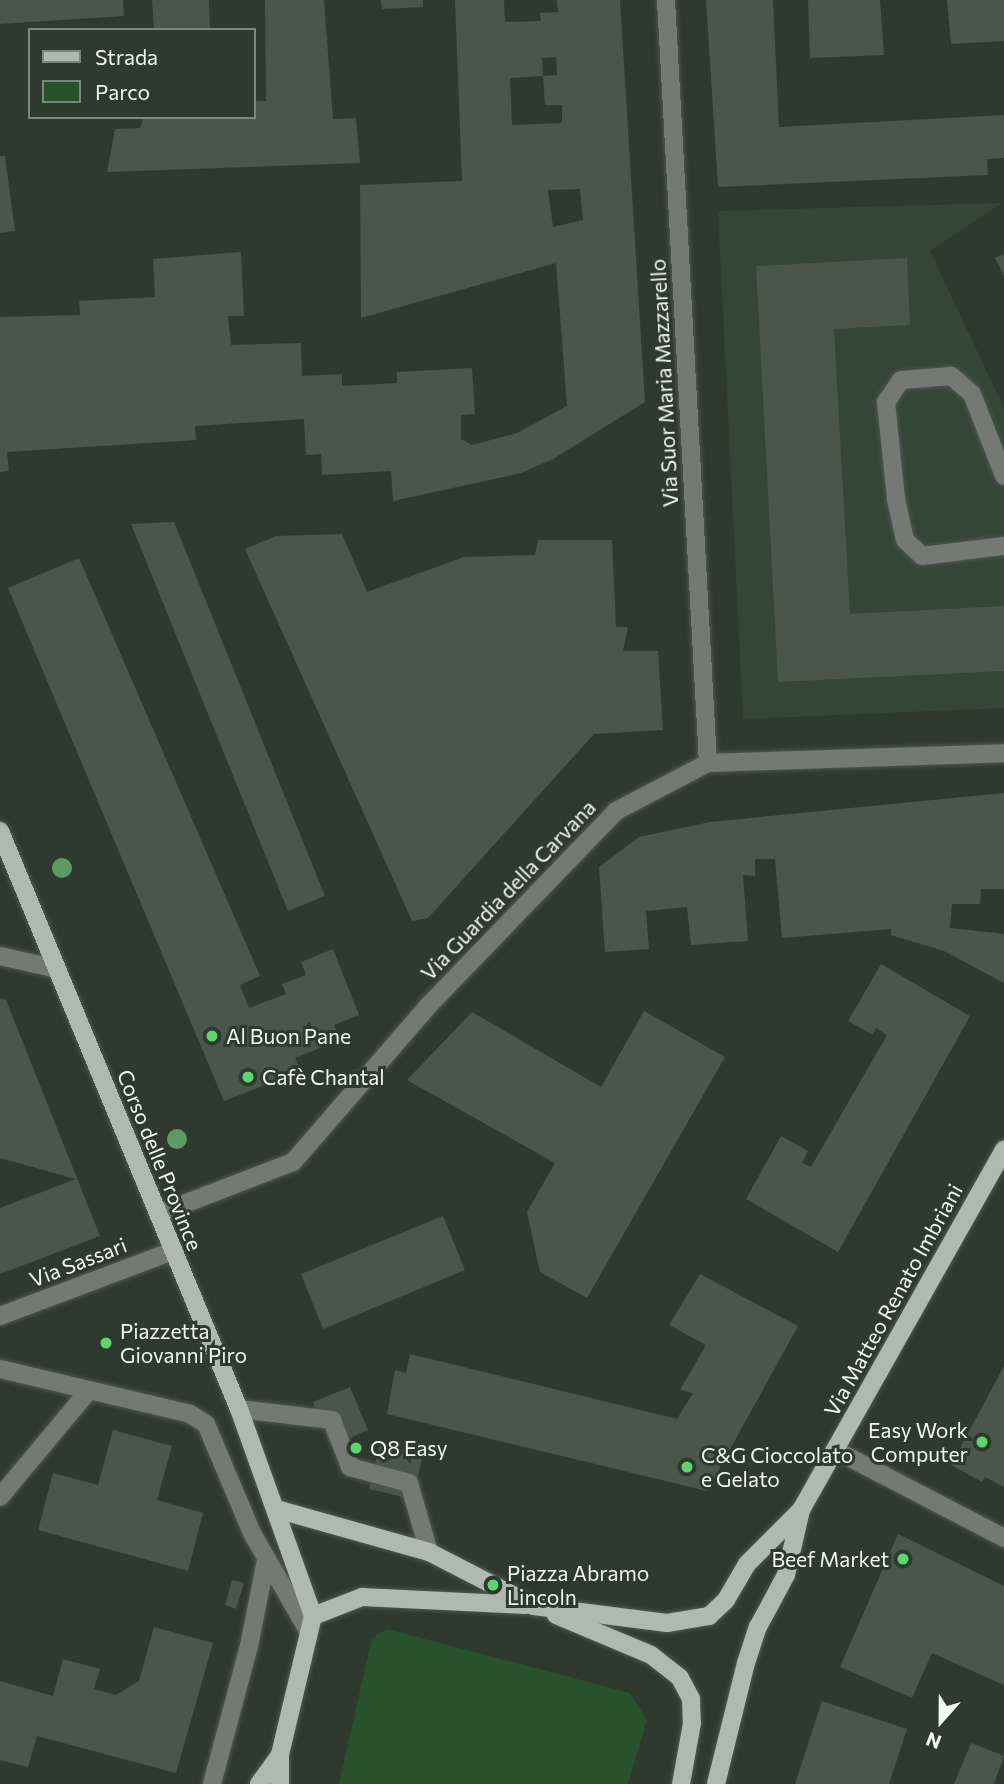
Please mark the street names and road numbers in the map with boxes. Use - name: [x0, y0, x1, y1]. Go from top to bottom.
- street label: Via Suor Maria Mazzarello: [645, 258, 683, 508]
- street label: Via Guardia della Carvana: [415, 795, 601, 985]
- street label: Corso delle Province: [112, 1066, 208, 1254]
- street label: Via Matteo Renato Imbriani: [819, 1179, 967, 1421]
- street label: Via Sassari: [26, 1232, 130, 1292]

